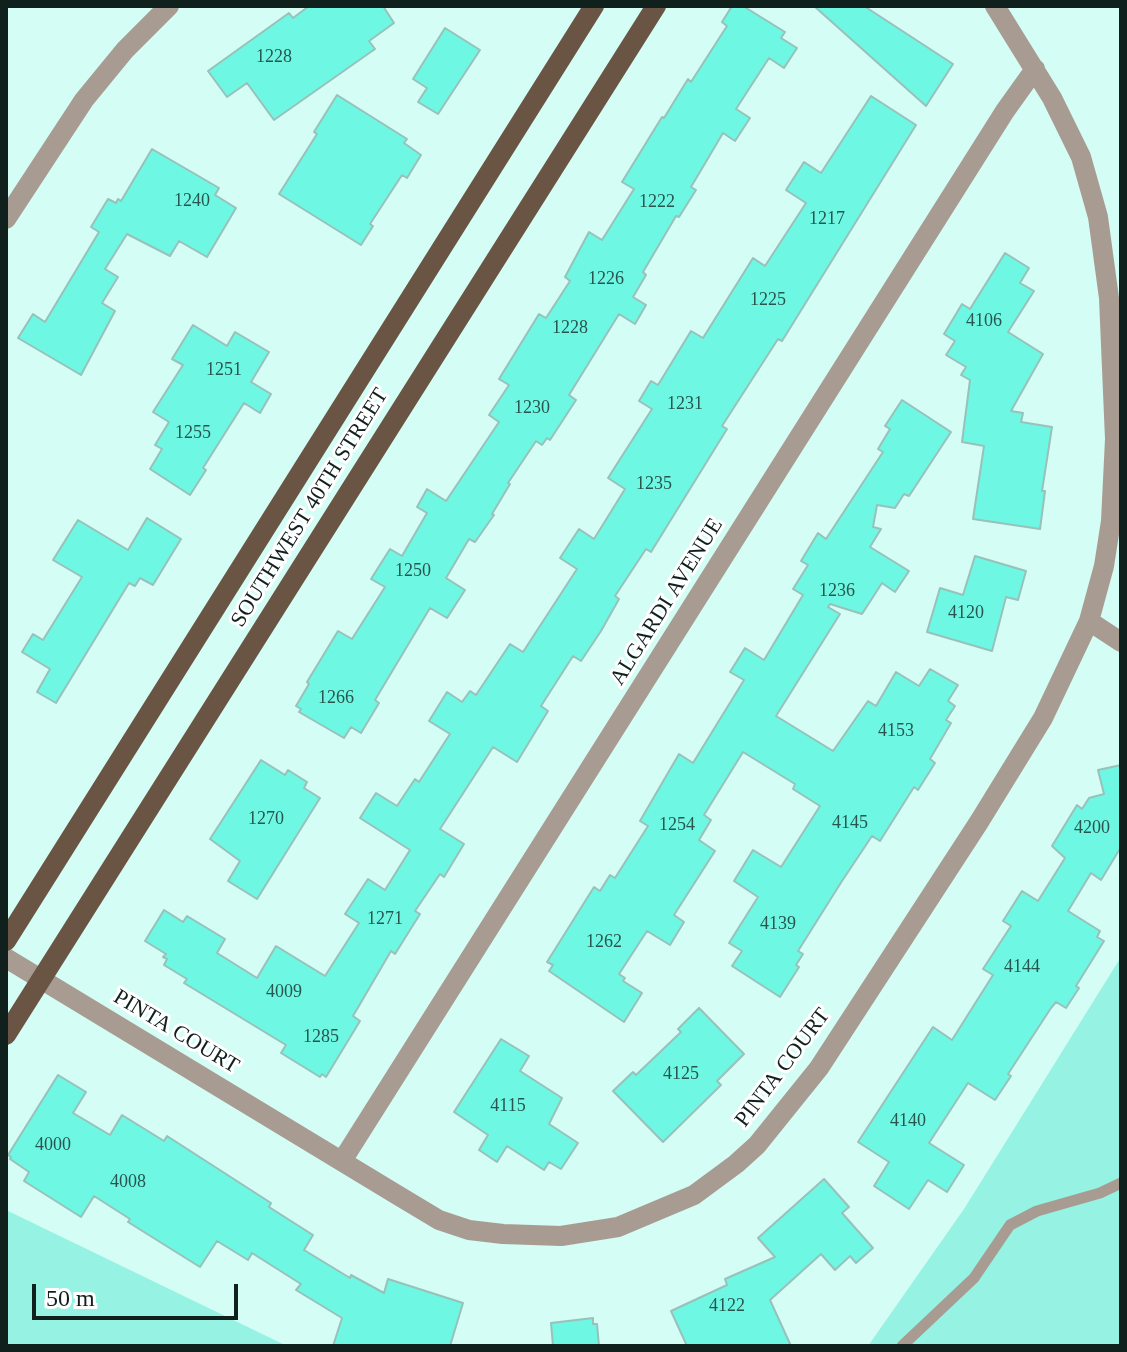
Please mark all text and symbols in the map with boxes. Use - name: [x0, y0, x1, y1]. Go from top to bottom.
- house number: 1228: [256, 46, 292, 68]
- house number: 1240: [174, 190, 210, 212]
- house number: 1222: [639, 191, 675, 213]
- house number: 1217: [809, 208, 845, 230]
- house number: 1226: [588, 268, 624, 290]
- house number: 1225: [750, 289, 786, 311]
- house number: 4106: [966, 310, 1002, 332]
- house number: 1228: [552, 317, 588, 339]
- house number: 1251: [206, 359, 242, 381]
- street label: SOUTHWEST 40TH STREET: [226, 384, 394, 632]
- house number: 1231: [667, 393, 703, 415]
- house number: 1230: [514, 397, 550, 419]
- house number: 1255: [175, 422, 211, 444]
- house number: 1235: [636, 473, 672, 495]
- street label: ALGARDI AVENUE: [605, 514, 729, 690]
- house number: 1250: [395, 560, 431, 582]
- house number: 1236: [819, 580, 855, 602]
- house number: 4120: [948, 602, 984, 624]
- house number: 1266: [318, 687, 354, 709]
- house number: 4153: [878, 720, 914, 742]
- house number: 1270: [248, 808, 284, 830]
- house number: 4145: [832, 812, 868, 834]
- house number: 1254: [659, 814, 695, 836]
- house number: 4200: [1074, 817, 1110, 839]
- house number: 1271: [367, 908, 403, 930]
- house number: 4139: [760, 913, 796, 935]
- house number: 1262: [586, 931, 622, 953]
- house number: 4144: [1004, 956, 1040, 978]
- house number: 4009: [266, 981, 302, 1003]
- street label: PINTA COURT: [108, 984, 244, 1080]
- street label: PINTA COURT: [730, 1003, 836, 1133]
- house number: 1285: [303, 1026, 339, 1048]
- house number: 4125: [663, 1063, 699, 1085]
- house number: 4115: [490, 1095, 526, 1117]
- house number: 4140: [890, 1110, 926, 1132]
- house number: 4000: [35, 1134, 71, 1156]
- house number: 4008: [110, 1171, 146, 1193]
- scale bar: [36, 1268, 242, 1318]
- text: 50 m: [46, 1285, 95, 1311]
- house number: 4122: [709, 1295, 745, 1317]

